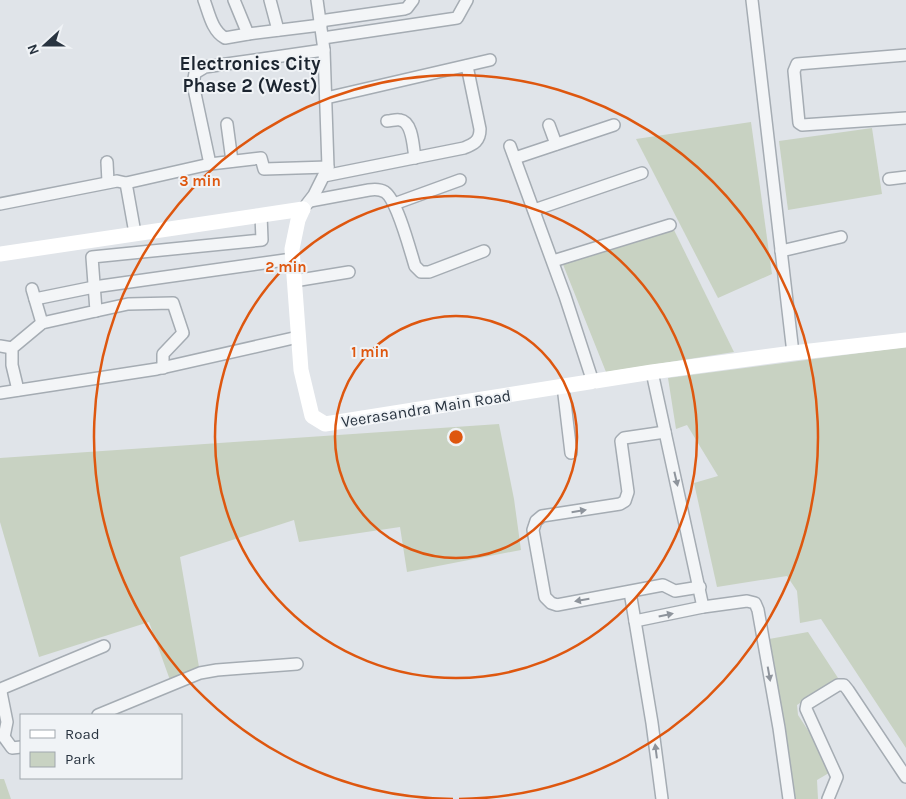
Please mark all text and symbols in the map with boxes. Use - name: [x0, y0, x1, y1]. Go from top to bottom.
- north arrow: [20, 20, 70, 70]
- text: N: [24, 42, 43, 57]
- district label: Electronics City Phase 2 (West): [179, 53, 321, 97]
- text: 3 min: [179, 172, 221, 190]
- text: 2 min: [265, 258, 307, 276]
- text: 1 min: [351, 343, 389, 361]
- street label: Veerasandra Main Road: [340, 386, 512, 431]
- centre of rings: [447, 428, 465, 446]
- one-way arrow: [672, 472, 680, 487]
- one-way arrow: [572, 506, 588, 514]
- one-way arrow: [573, 597, 589, 605]
- one-way arrow: [658, 611, 674, 619]
- one-way arrow: [765, 666, 773, 681]
- legend: [20, 714, 182, 779]
- text: Road: [65, 725, 100, 743]
- one-way arrow: [652, 742, 660, 758]
- text: Park: [65, 750, 95, 768]

